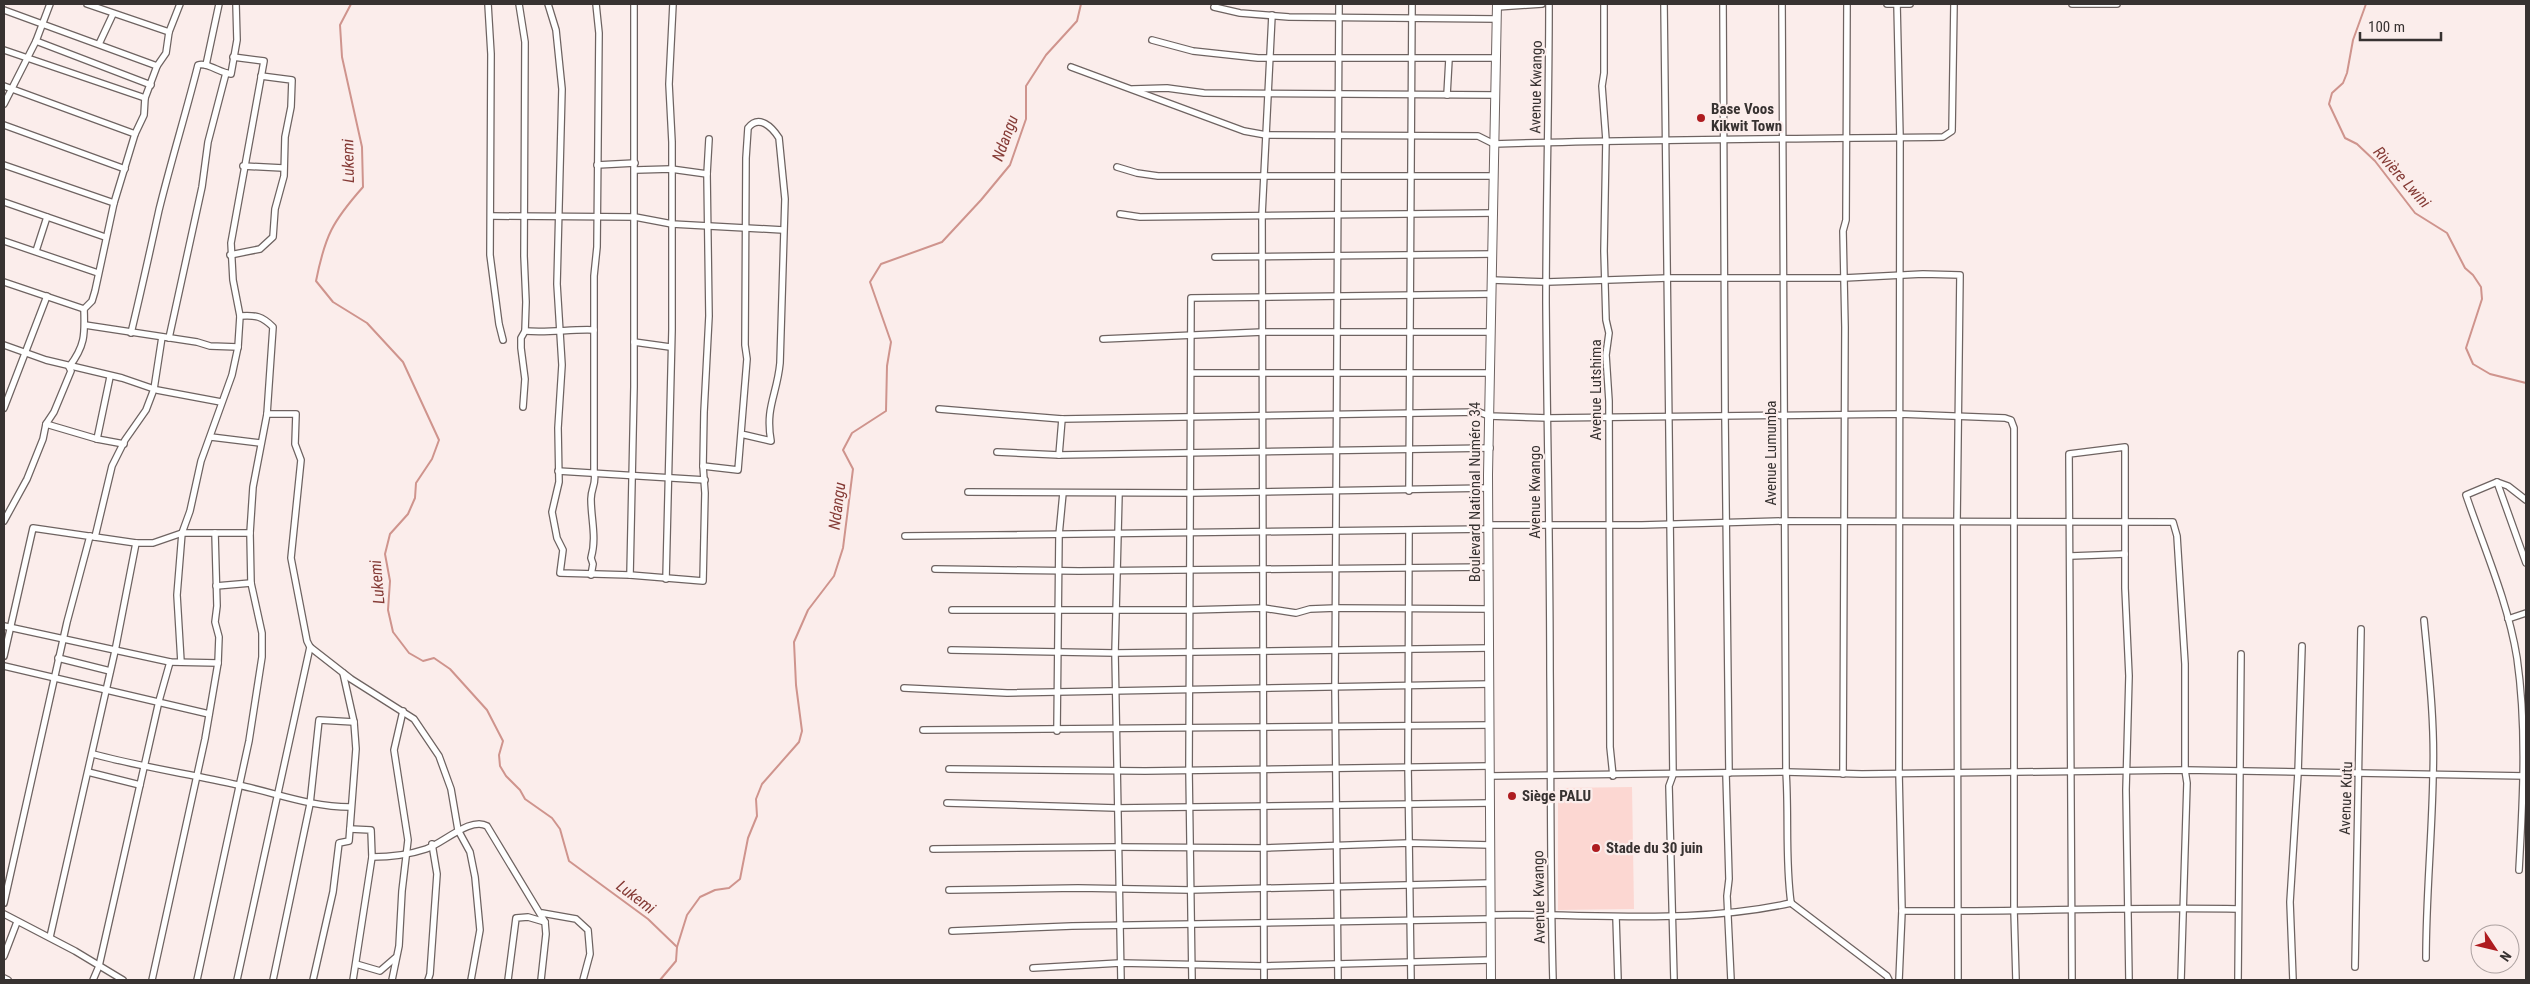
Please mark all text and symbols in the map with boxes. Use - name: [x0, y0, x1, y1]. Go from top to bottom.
- scale bar: [2360, 10, 2441, 42]
- text: 100 m: [2368, 18, 2405, 36]
- street label: Avenue Kwango: [1526, 40, 1546, 134]
- place label: Base Voos Kikwit Town: [1711, 100, 1782, 135]
- water label: Ndangu: [988, 112, 1022, 164]
- marker: Base Voos Kikwit Town: [1695, 112, 1707, 124]
- water label: Lukemi: [338, 138, 358, 183]
- water label: Rivière Lwini: [2369, 142, 2435, 212]
- street label: Avenue Lutshima: [1587, 339, 1605, 441]
- street label: Avenue Lumumba: [1762, 400, 1780, 506]
- street label: Boulevard National Numéro 34: [1466, 402, 1484, 582]
- street label: Avenue Kwango: [1526, 445, 1544, 539]
- water label: Ndangu: [825, 481, 849, 531]
- water label: Lukemi: [366, 559, 388, 605]
- street label: Avenue Kutu: [2336, 761, 2356, 835]
- place label: Siège PALU: [1522, 787, 1591, 805]
- marker: Siège PALU: [1506, 790, 1518, 802]
- place label: Stade du 30 juin: [1606, 839, 1703, 857]
- marker: Stade du 30 juin: [1590, 842, 1602, 854]
- street label: Avenue Kwango: [1529, 850, 1549, 944]
- water label: Lukemi: [613, 876, 660, 918]
- north arrow: [2470, 924, 2520, 974]
- text: N: [2497, 948, 2515, 965]

